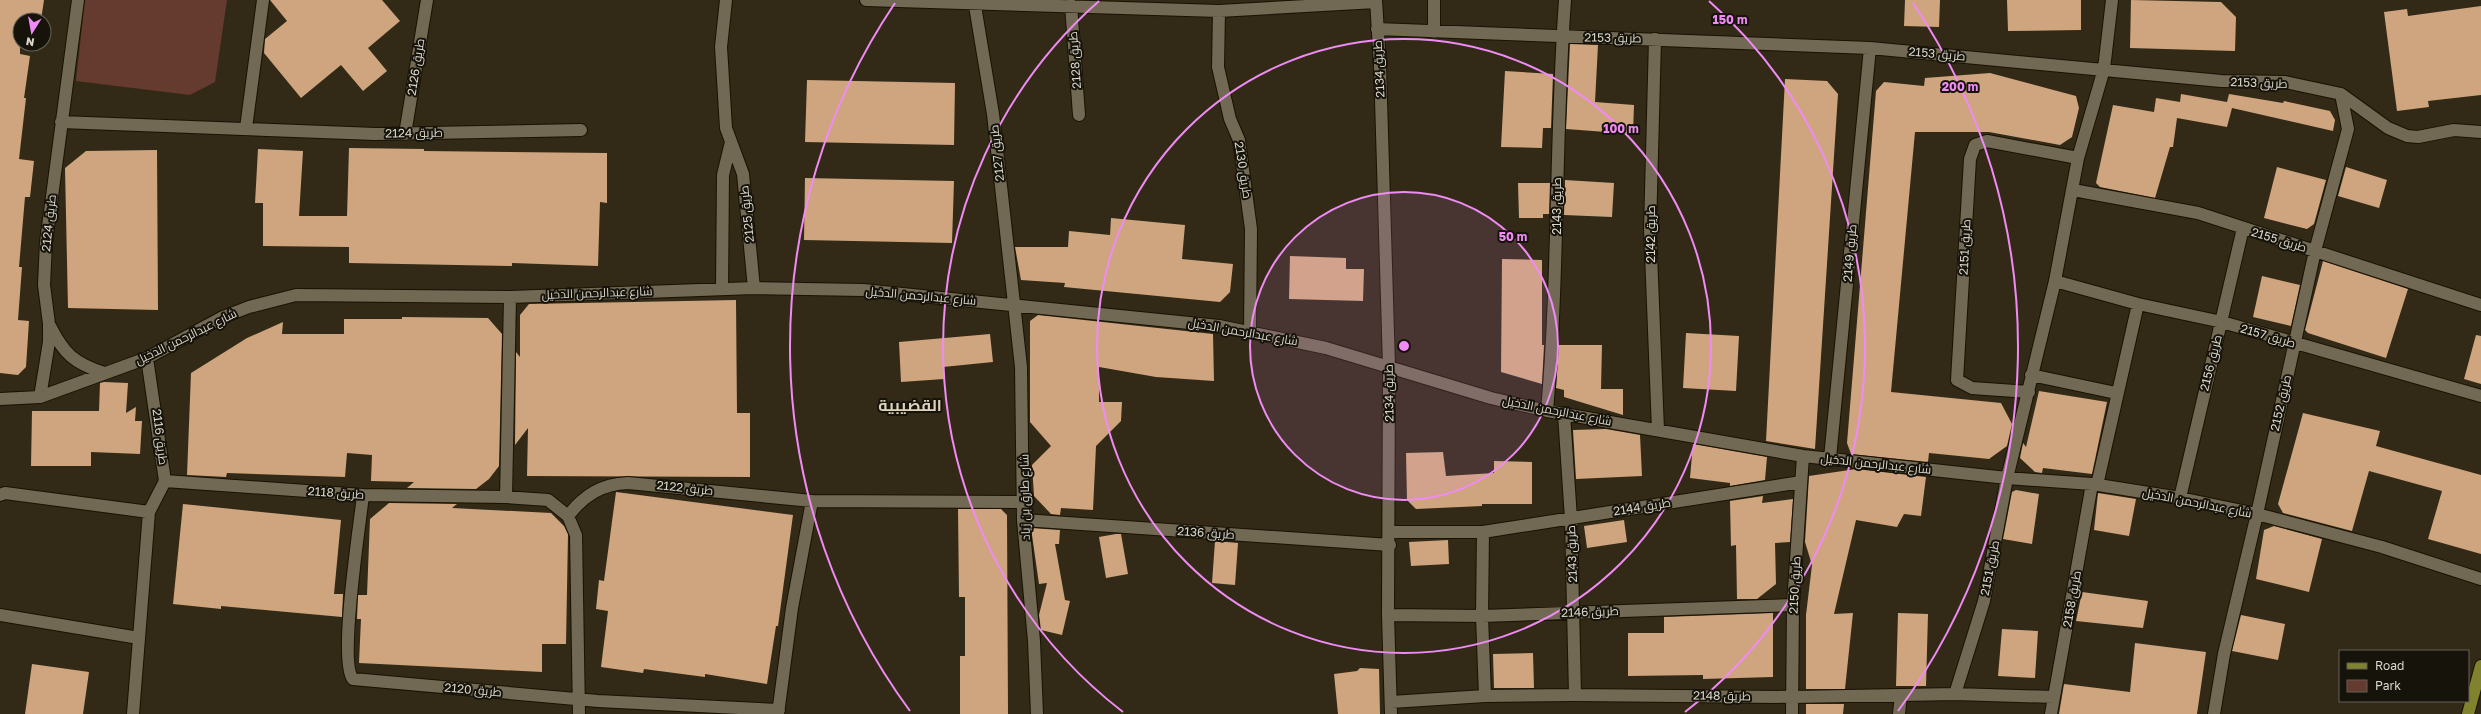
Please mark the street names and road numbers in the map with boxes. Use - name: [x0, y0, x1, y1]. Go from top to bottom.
- street label: طريق 2153: [1584, 30, 1642, 45]
- street label: طريق 2128: [1065, 31, 1084, 89]
- street label: طريق 2126: [404, 37, 427, 96]
- street label: طريق 2134: [1370, 40, 1387, 98]
- street label: طريق 2153: [1908, 44, 1966, 63]
- street label: طريق 2153: [2230, 74, 2288, 91]
- street label: طريق 2124: [385, 124, 443, 141]
- street label: طريق 2127: [986, 124, 1007, 182]
- street label: طريق 2130: [1232, 140, 1255, 200]
- street label: طريق 2143: [1549, 177, 1564, 235]
- street label: طريق 2125: [736, 185, 757, 243]
- street label: طريق 2124: [38, 193, 59, 252]
- street label: طريق 2142: [1643, 205, 1658, 263]
- street label: طريق 2151: [1956, 219, 1973, 275]
- street label: طريق 2149: [1840, 223, 1859, 282]
- street label: طريق 2155: [2250, 224, 2309, 255]
- street label: شارع عبدالرحمن الدخيل: [541, 283, 653, 303]
- street label: شارع عبدالرحمن الدخيل: [865, 283, 977, 309]
- street label: شارع عبدالرحمن الدخيل: [133, 305, 239, 369]
- street label: شارع عبدالرحمن الدخيل: [1187, 314, 1299, 350]
- street label: طريق 2157: [2239, 321, 2297, 351]
- street label: طريق 2156: [2196, 333, 2225, 393]
- street label: طريق 2134: [1380, 364, 1397, 422]
- street label: طريق 2152: [2267, 373, 2294, 432]
- street label: شارع عبدالرحمن الدخيل: [1501, 393, 1613, 429]
- street label: طريق 2116: [150, 408, 171, 466]
- street label: شارع عبدالرحمن الدخيل: [1820, 450, 1932, 478]
- street label: شارع طارق بن زياد: [1016, 454, 1034, 540]
- street label: طريق 2122: [656, 477, 714, 498]
- street label: طريق 2118: [307, 483, 365, 502]
- street label: شارع عبدالرحمن الدخيل: [2141, 485, 2253, 521]
- street label: طريق 2144: [1612, 495, 1672, 518]
- street label: طريق 2136: [1177, 523, 1235, 542]
- street label: طريق 2143: [1563, 525, 1580, 583]
- street label: طريق 2151: [1977, 539, 2002, 597]
- street label: طريق 2150: [1786, 556, 1804, 614]
- street label: طريق 2158: [2059, 569, 2084, 629]
- street label: طريق 2146: [1561, 603, 1619, 620]
- street label: طريق 2120: [444, 680, 502, 699]
- street label: طريق 2148: [1693, 687, 1751, 704]

